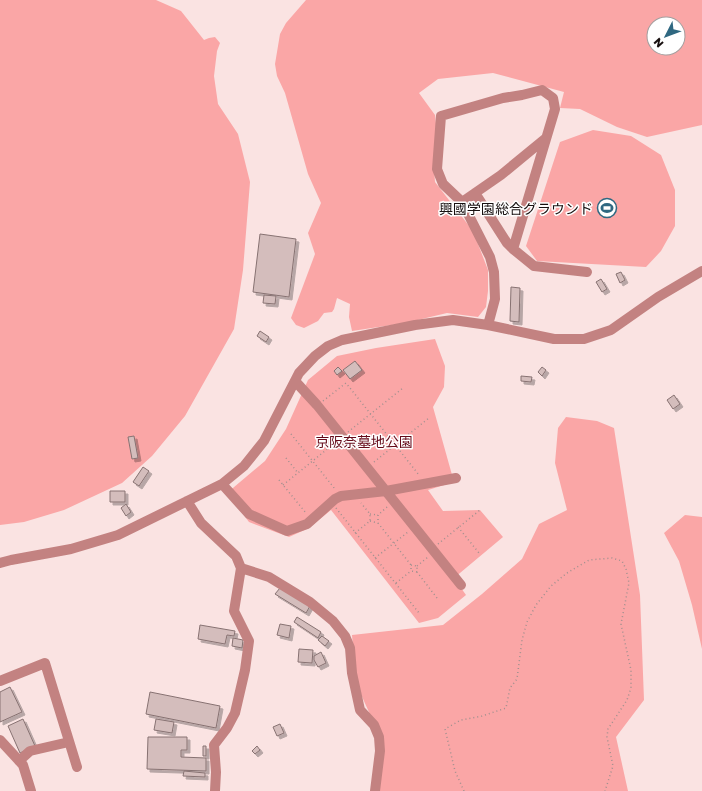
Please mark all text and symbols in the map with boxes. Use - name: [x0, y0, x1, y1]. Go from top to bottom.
- north arrow: [646, 16, 686, 56]
- text: N: [651, 36, 666, 50]
- sports icon: 興國学園総合グラウンド: [596, 197, 618, 219]
- place label: 興國学園総合グラウンド: [439, 200, 593, 217]
- park label: 京阪奈墓地公園: [315, 433, 413, 450]

